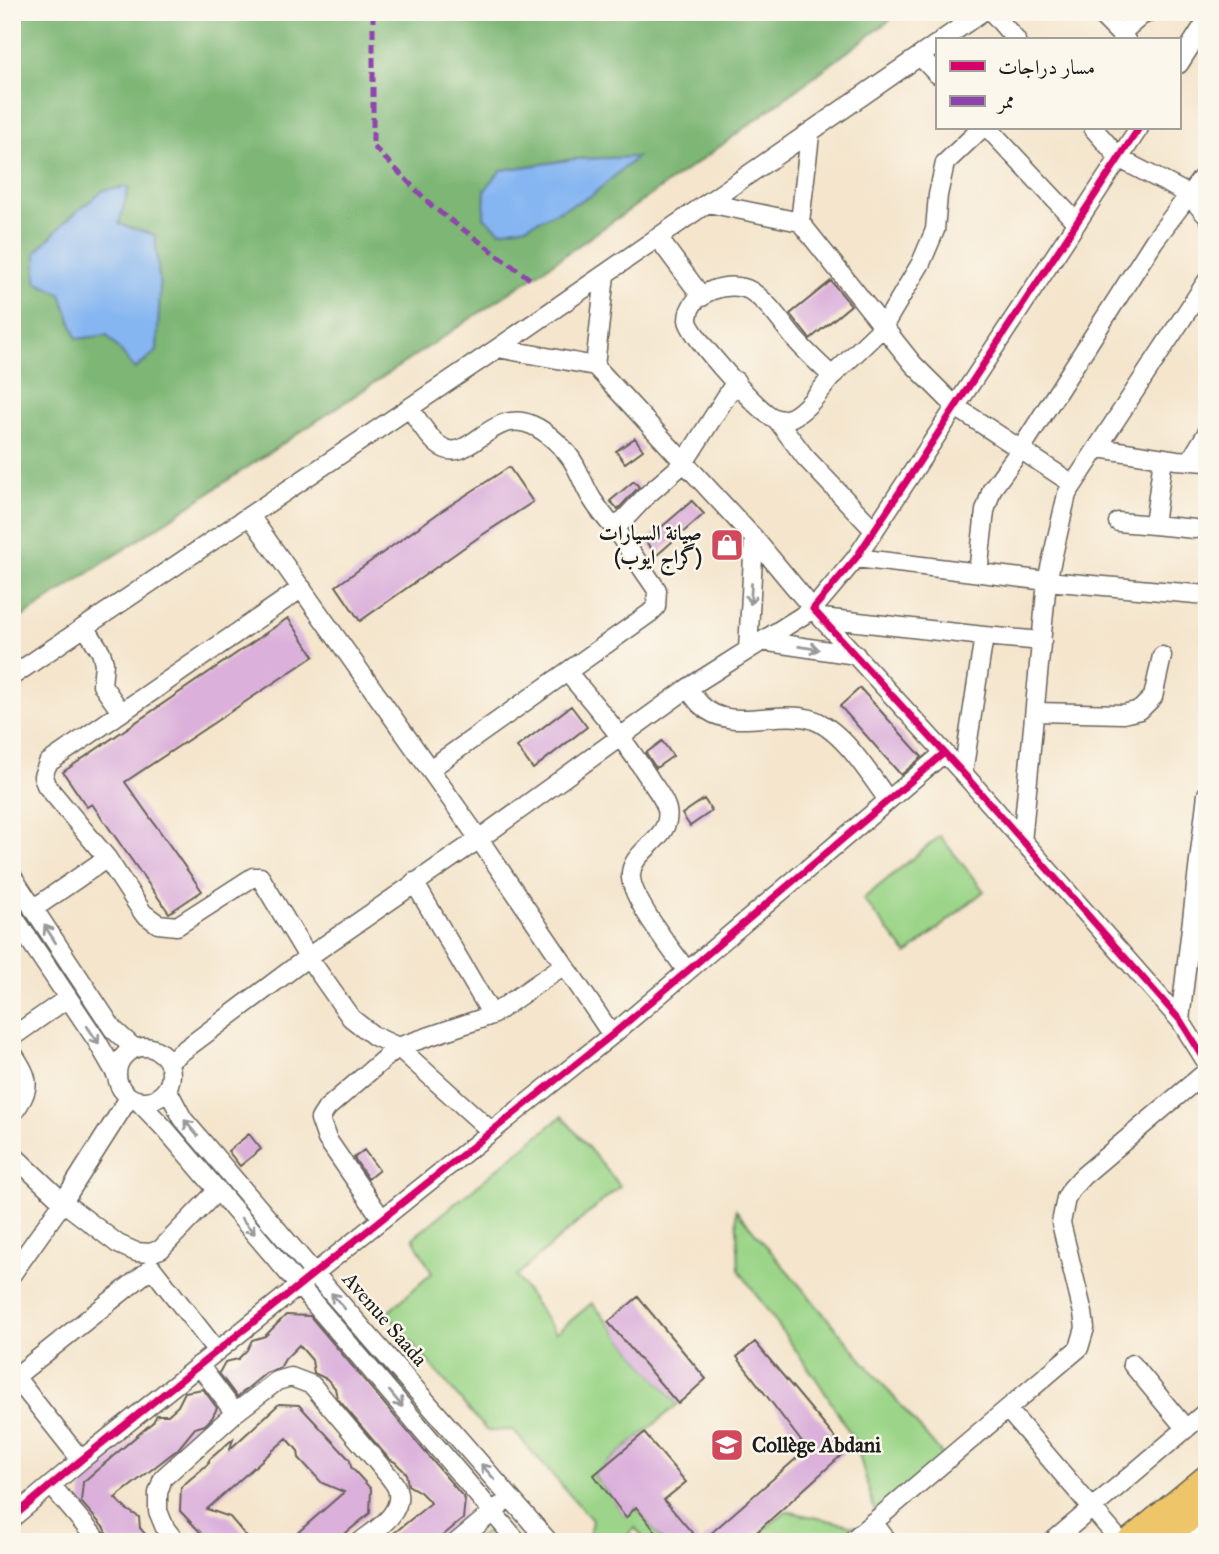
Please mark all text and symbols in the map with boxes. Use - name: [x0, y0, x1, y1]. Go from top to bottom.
- legend: [936, 38, 1180, 130]
- text: مسار دراجات: [998, 54, 1095, 80]
- text: ممر: [996, 88, 1015, 114]
- place label: صيانة السيارات (گراج ايوب): [598, 520, 702, 576]
- shop icon: صيانة السيارات (گراج ايوب): [708, 526, 746, 564]
- one-way arrow: [744, 582, 757, 605]
- one-way arrow: [797, 642, 820, 655]
- one-way arrow: [42, 925, 57, 944]
- one-way arrow: [86, 1025, 100, 1044]
- one-way arrow: [183, 1119, 198, 1137]
- one-way arrow: [240, 1216, 256, 1234]
- street label: Avenue Saada: [336, 1266, 433, 1372]
- one-way arrow: [330, 1292, 346, 1310]
- one-way arrow: [388, 1390, 404, 1408]
- school or university icon: Collège Abdani: [708, 1426, 746, 1464]
- place label: Collège Abdani: [752, 1432, 881, 1458]
- one-way arrow: [480, 1463, 496, 1481]

